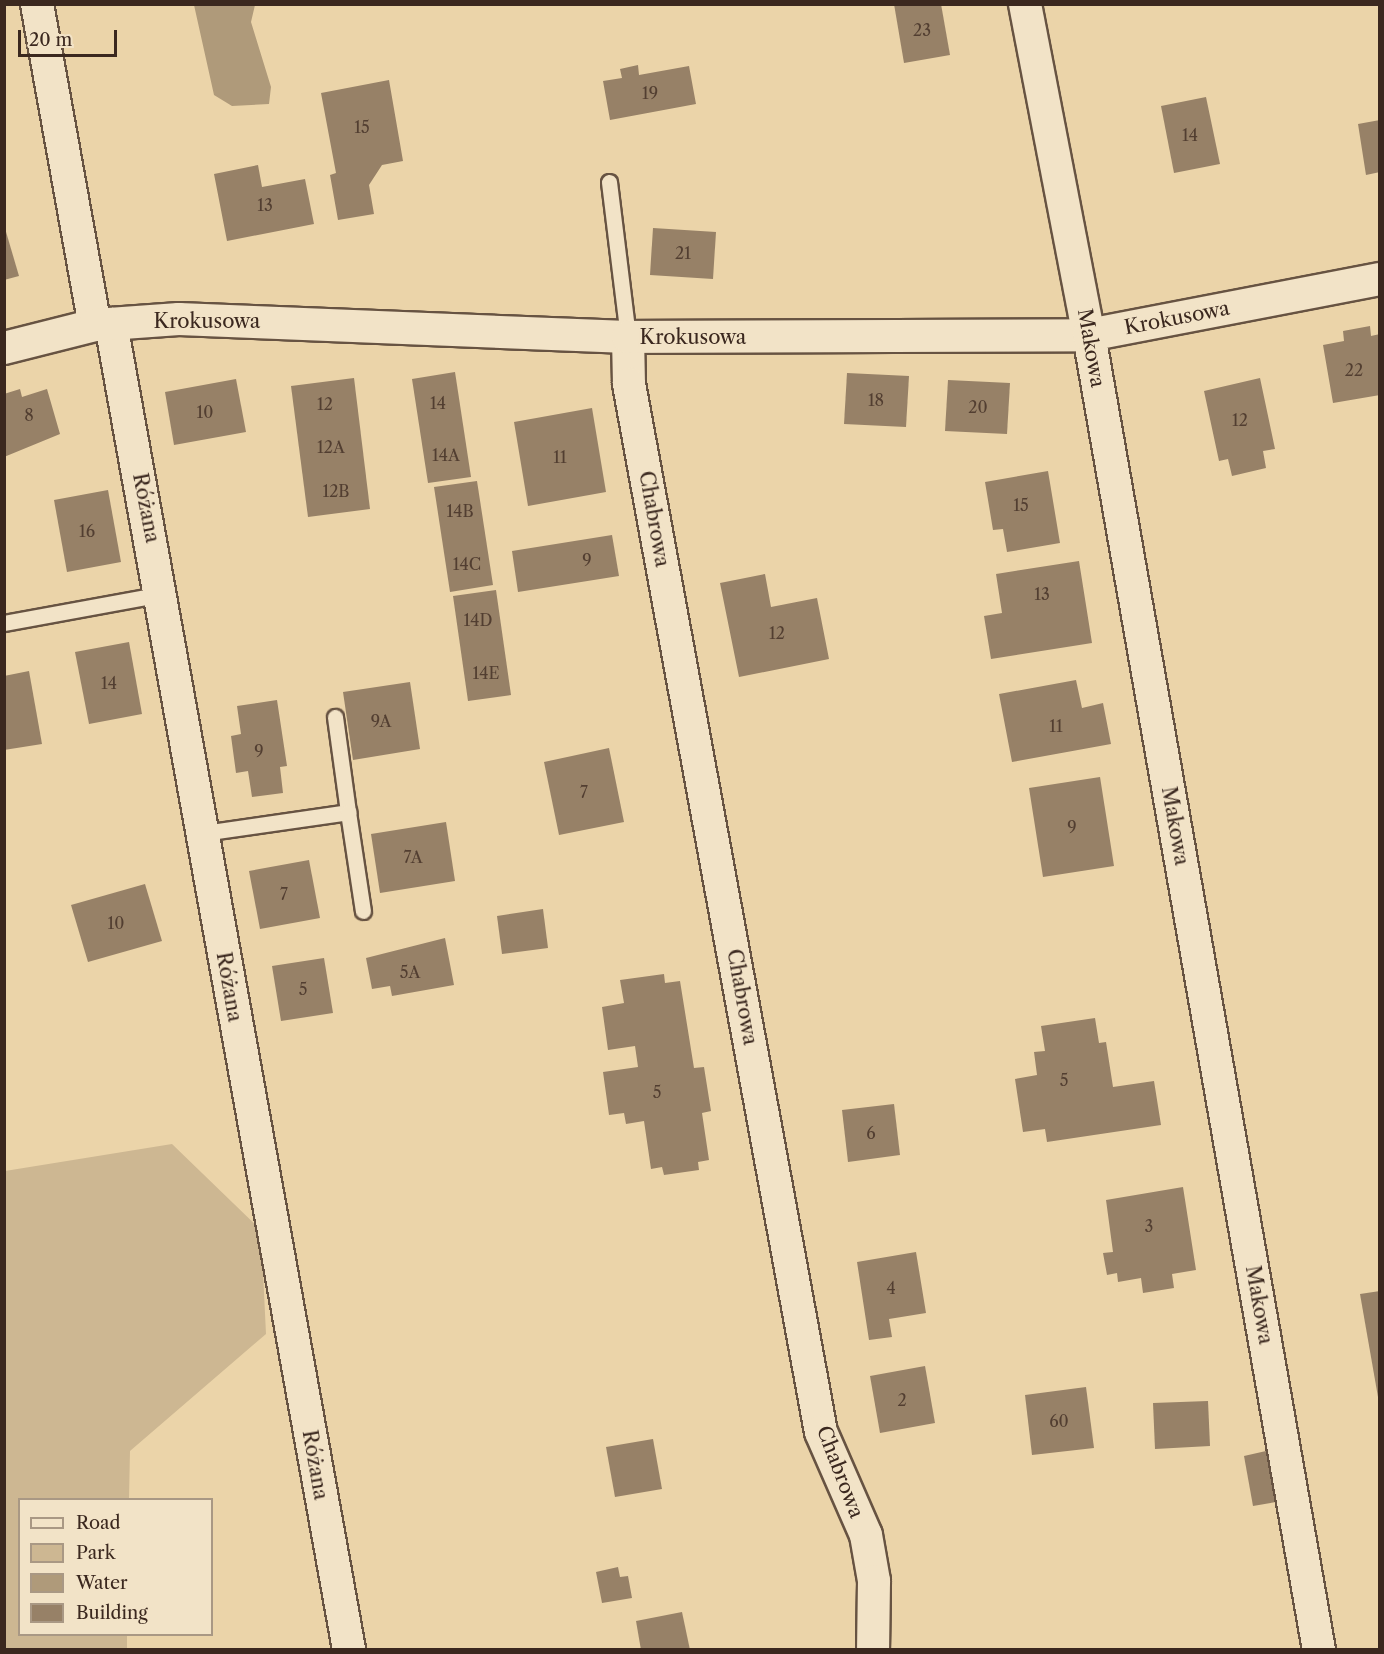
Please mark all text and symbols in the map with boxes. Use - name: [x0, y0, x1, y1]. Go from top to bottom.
- scale bar: [21, 18, 120, 56]
- house number: 23: [913, 20, 931, 40]
- text: 20 m: [29, 29, 72, 51]
- house number: 19: [642, 83, 658, 103]
- house number: 15: [354, 117, 370, 137]
- house number: 14: [1182, 125, 1198, 145]
- house number: 13: [257, 195, 273, 215]
- house number: 21: [675, 243, 691, 263]
- street label: Krokusowa: [1122, 296, 1232, 340]
- street label: Makowa: [1072, 307, 1110, 389]
- street label: Krokusowa: [154, 309, 260, 333]
- street label: Krokusowa: [640, 325, 746, 349]
- house number: 22: [1345, 360, 1363, 380]
- house number: 18: [868, 390, 884, 410]
- house number: 14: [430, 393, 446, 413]
- house number: 12: [317, 394, 333, 414]
- house number: 20: [968, 397, 988, 417]
- house number: 10: [197, 402, 213, 422]
- house number: 8: [24, 405, 34, 425]
- house number: 12: [1232, 410, 1248, 430]
- house number: 12A: [317, 437, 345, 457]
- house number: 14A: [432, 445, 460, 465]
- house number: 11: [553, 447, 567, 467]
- street label: Chabrowa: [634, 469, 674, 569]
- street label: Różana: [127, 471, 165, 545]
- house number: 12B: [322, 481, 350, 501]
- house number: 15: [1013, 495, 1029, 515]
- house number: 14B: [446, 501, 474, 521]
- house number: 16: [79, 521, 95, 541]
- house number: 9: [582, 550, 592, 570]
- house number: 14C: [453, 554, 481, 574]
- house number: 13: [1034, 584, 1050, 604]
- house number: 14D: [464, 610, 492, 630]
- house number: 12: [769, 623, 785, 643]
- house number: 14E: [472, 663, 500, 683]
- house number: 14: [101, 673, 117, 693]
- house number: 9A: [371, 711, 391, 731]
- house number: 11: [1049, 716, 1063, 736]
- house number: 9: [254, 741, 264, 761]
- house number: 7: [580, 782, 588, 802]
- street label: Makowa: [1156, 785, 1194, 867]
- house number: 9: [1067, 817, 1077, 837]
- house number: 7A: [403, 847, 423, 867]
- house number: 7: [280, 884, 288, 904]
- house number: 10: [108, 913, 124, 933]
- street label: Chabrowa: [722, 947, 762, 1047]
- street label: Różana: [211, 950, 247, 1024]
- house number: 5A: [400, 962, 420, 982]
- house number: 5: [299, 979, 307, 999]
- house number: 5: [1060, 1070, 1068, 1090]
- house number: 5: [653, 1082, 661, 1102]
- house number: 6: [866, 1123, 876, 1143]
- house number: 3: [1145, 1216, 1153, 1236]
- street label: Makowa: [1240, 1264, 1278, 1346]
- house number: 4: [886, 1278, 896, 1298]
- house number: 2: [897, 1390, 907, 1410]
- house number: 60: [1049, 1411, 1069, 1431]
- street label: Chabrowa: [811, 1422, 869, 1522]
- street label: Różana: [297, 1428, 333, 1502]
- legend: [18, 1498, 213, 1636]
- text: Road: [76, 1512, 121, 1534]
- text: Park: [76, 1542, 115, 1564]
- text: Water: [76, 1572, 128, 1594]
- text: Building: [76, 1602, 148, 1624]

